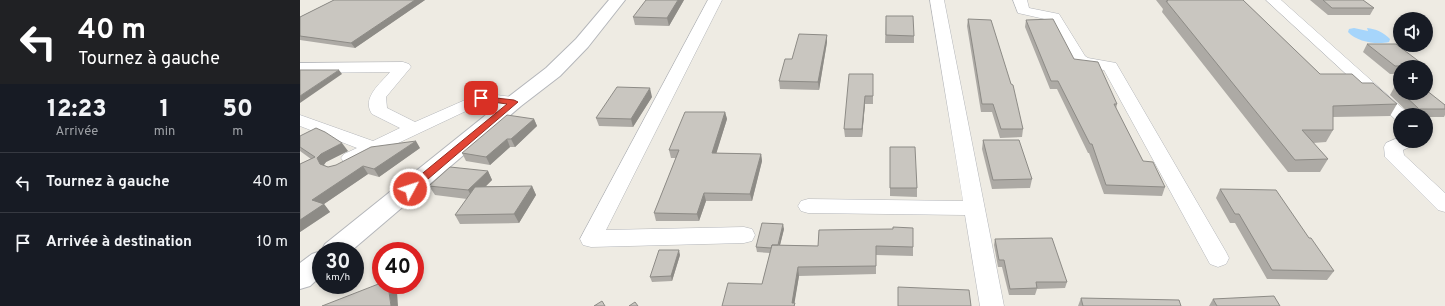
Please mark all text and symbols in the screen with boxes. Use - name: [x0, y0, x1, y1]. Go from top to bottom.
- map controls: [1393, 12, 1433, 148]
- button: sound: [1393, 12, 1433, 52]
- text: 40 m: [78, 13, 146, 49]
- icon: left: [12, 16, 64, 68]
- text: Tournez à gauche: [78, 48, 220, 71]
- button: +: [1393, 60, 1433, 100]
- pin: [464, 81, 498, 115]
- icon: arrive: [470, 87, 492, 109]
- text: 12:23: [47, 95, 107, 125]
- text: 1: [160, 95, 169, 125]
- text: 50: [222, 95, 253, 125]
- button: −: [1393, 108, 1433, 148]
- text: Arrivée: [55, 124, 98, 140]
- text: min: [154, 124, 175, 140]
- text: m: [232, 124, 243, 140]
- position arrow: [389, 168, 431, 210]
- icon: left: [12, 172, 34, 194]
- text: Tournez à gauche: [46, 173, 170, 192]
- text: 40 m: [253, 173, 288, 192]
- icon: arrive: [12, 232, 34, 254]
- text: Arrivée à destination: [46, 233, 192, 252]
- text: 10 m: [257, 233, 288, 252]
- speed limit sign: 40: [372, 242, 424, 294]
- text: 30: [326, 250, 350, 276]
- text: km/h: [326, 271, 350, 284]

